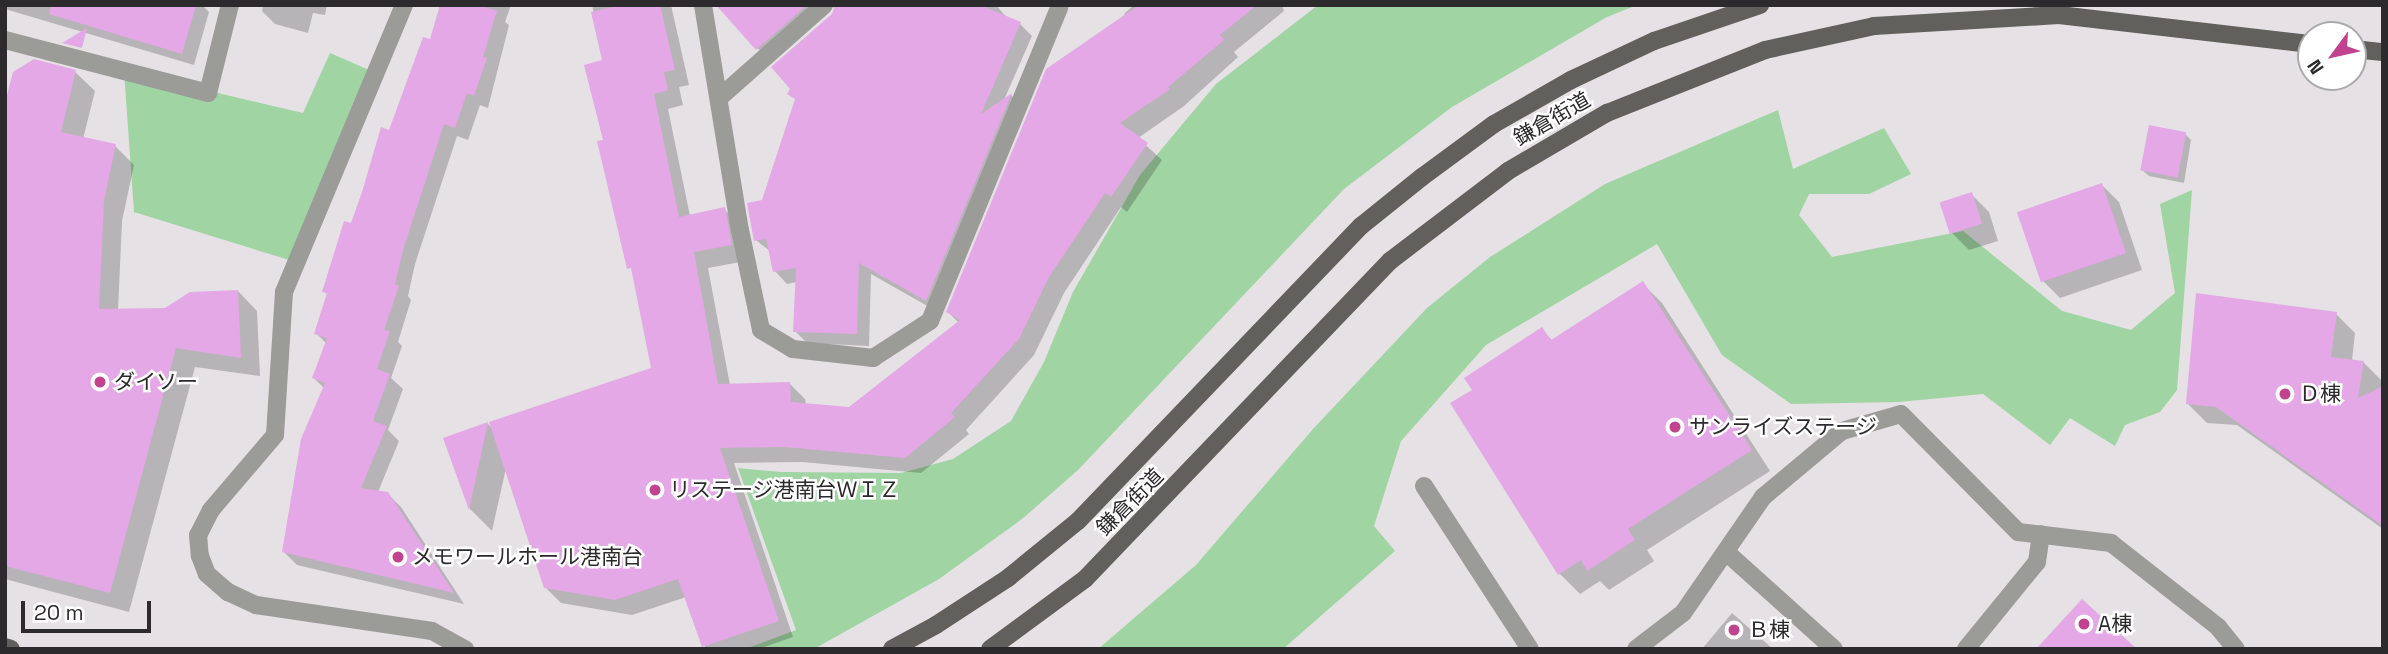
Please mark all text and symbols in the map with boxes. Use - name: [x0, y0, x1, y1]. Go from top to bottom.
- north arrow: [2297, 21, 2367, 91]
- text: N: [2302, 54, 2330, 79]
- street label: 鎌倉街道: [1509, 87, 1595, 151]
- place label: ダイソー: [114, 369, 198, 395]
- marker: ダイソー: [92, 374, 108, 390]
- place label: Ｄ棟: [2299, 381, 2341, 407]
- marker: Ｄ棟: [2277, 386, 2293, 402]
- place label: サンライズステージ: [1689, 414, 1878, 440]
- marker: サンライズステージ: [1667, 419, 1683, 435]
- street label: 鎌倉街道: [1091, 463, 1169, 541]
- place label: リステージ港南台ＷＩＺ: [669, 477, 900, 503]
- marker: リステージ港南台ＷＩＺ: [647, 482, 663, 498]
- place label: メモワールホール港南台: [412, 544, 643, 570]
- marker: メモワールホール港南台: [390, 549, 406, 565]
- scale bar: [24, 588, 154, 632]
- text: 20 m: [34, 599, 84, 626]
- place label: A棟: [2098, 611, 2132, 637]
- marker: A棟: [2076, 616, 2092, 632]
- place label: Ｂ棟: [1748, 617, 1790, 643]
- marker: Ｂ棟: [1726, 622, 1742, 638]

